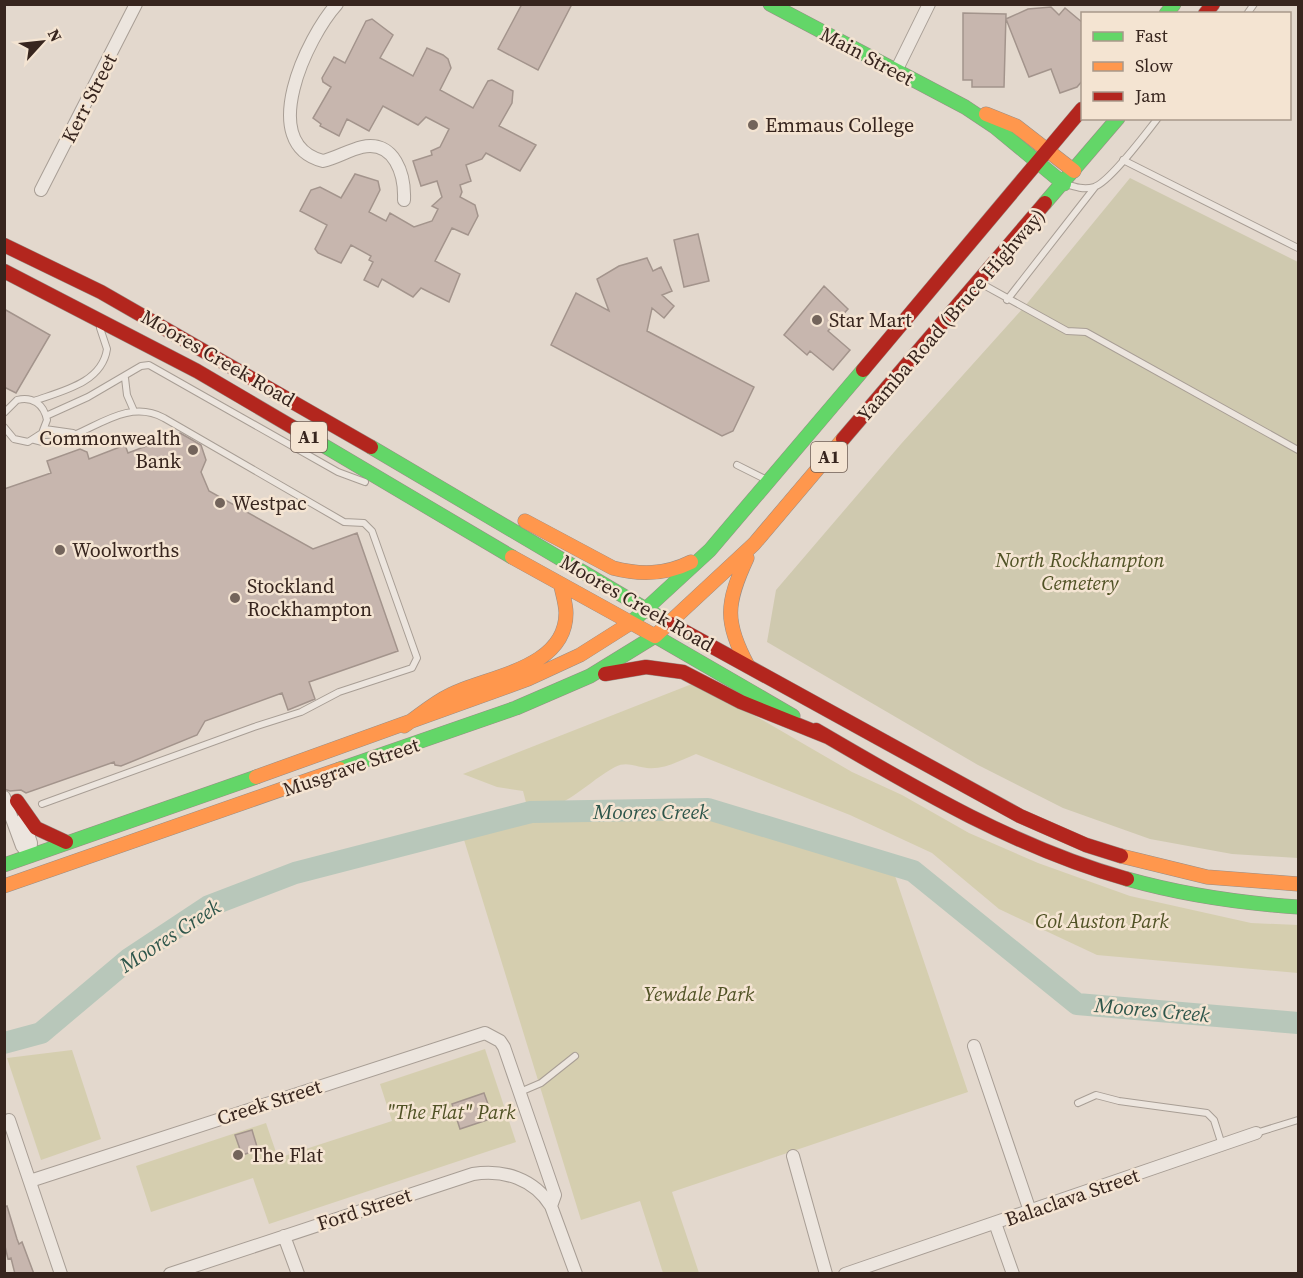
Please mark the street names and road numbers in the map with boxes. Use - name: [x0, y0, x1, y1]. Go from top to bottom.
- street label: Main Street: [815, 20, 919, 93]
- street label: Kerr Street: [55, 48, 124, 147]
- street label: Yaamba Road (Bruce Highway): [851, 202, 1051, 428]
- street label: Moores Creek Road: [136, 303, 301, 414]
- road number: A1: [291, 422, 327, 452]
- road number: A1: [811, 442, 847, 472]
- street label: Moores Creek Road: [555, 548, 720, 659]
- street label: Musgrave Street: [279, 730, 423, 803]
- street label: Creek Street: [213, 1072, 325, 1132]
- street label: Balaclava Street: [1001, 1161, 1143, 1233]
- street label: Ford Street: [313, 1180, 415, 1237]

